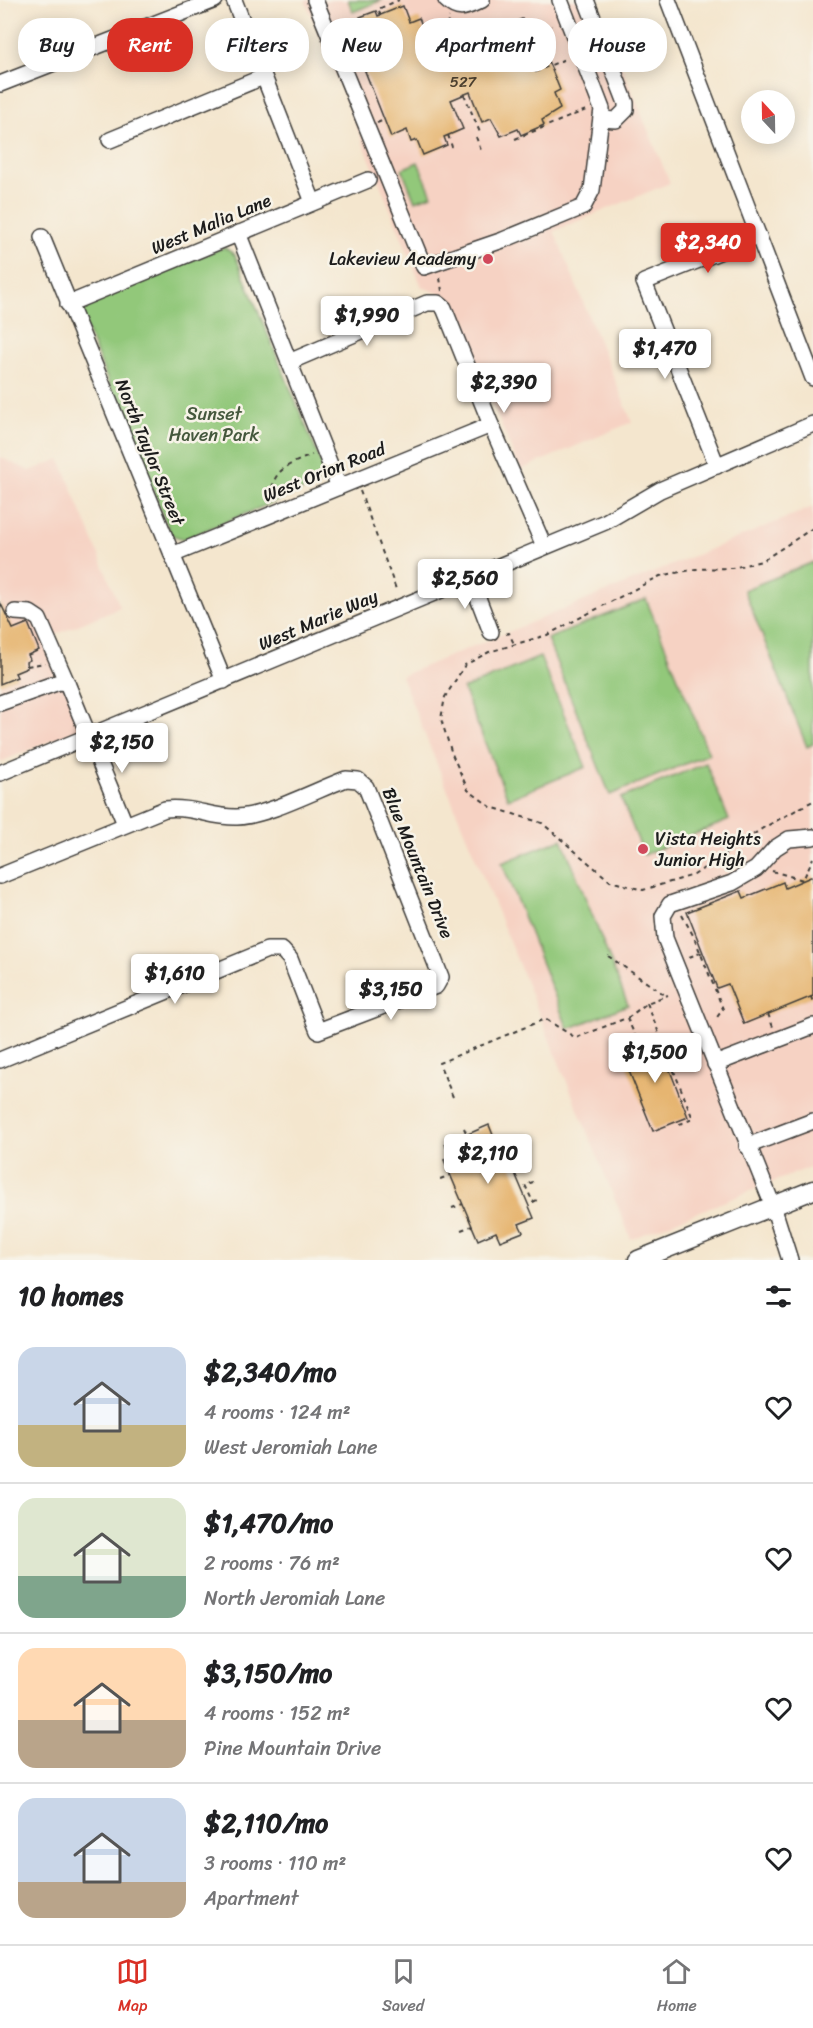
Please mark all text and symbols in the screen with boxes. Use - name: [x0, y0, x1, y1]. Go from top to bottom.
- chip: Buy: [18, 18, 95, 72]
- chip: Rent: [107, 18, 193, 72]
- chip: Filters: [205, 18, 309, 72]
- chip: New: [321, 18, 403, 72]
- chip: Apartment: [415, 18, 556, 72]
- chip: House: [568, 18, 667, 72]
- house number: 527: [450, 69, 478, 95]
- north arrow: [741, 90, 795, 144]
- map controls: [741, 90, 795, 144]
- street label: West Malia Lane: [146, 184, 276, 264]
- pin: $2,340: [659, 223, 757, 274]
- text: $2,340: [675, 225, 741, 260]
- place label: Lakeview Academy: [329, 243, 477, 275]
- marker: Lakeview Academy: [481, 252, 495, 266]
- pin: $1,990: [318, 296, 416, 347]
- text: $1,990: [335, 298, 399, 333]
- pin: $1,470: [616, 329, 714, 380]
- text: $1,470: [633, 331, 697, 366]
- pin: $2,390: [455, 363, 553, 414]
- text: $2,390: [471, 365, 537, 400]
- street label: North Taylor Street: [106, 374, 194, 531]
- park label: Sunset Haven Park: [169, 398, 260, 451]
- street label: West Orion Road: [258, 432, 392, 511]
- pin: $2,560: [416, 559, 514, 610]
- text: $2,560: [432, 561, 498, 596]
- street label: West Marie Way: [253, 580, 384, 660]
- pin: $2,150: [73, 723, 171, 774]
- text: $2,150: [90, 725, 154, 760]
- street label: Blue Mountain Drive: [373, 782, 463, 944]
- place label: Vista Heights Junior High: [654, 823, 761, 876]
- marker: Vista Heights Junior High: [636, 842, 650, 856]
- pin: $1,610: [126, 954, 224, 1005]
- text: $1,610: [145, 956, 205, 991]
- pin: $3,150: [342, 970, 440, 1021]
- text: $3,150: [359, 972, 423, 1007]
- pin: $1,500: [606, 1033, 704, 1084]
- text: $1,500: [623, 1035, 687, 1070]
- pin: $2,110: [439, 1134, 537, 1185]
- text: $2,110: [458, 1136, 518, 1171]
- text: 10 homes: [18, 1273, 123, 1319]
- icon: filters: [762, 1280, 795, 1313]
- text: $2,340/mo: [204, 1349, 337, 1395]
- icon: home: [66, 1371, 138, 1443]
- icon: heart: [762, 1391, 795, 1424]
- text: 4 rooms · 124 m²: [204, 1395, 351, 1430]
- text: West Jeromiah Lane: [204, 1430, 378, 1465]
- text: $1,470/mo: [204, 1500, 333, 1546]
- icon: home: [66, 1522, 138, 1594]
- icon: heart: [762, 1542, 795, 1575]
- text: 2 rooms · 76 m²: [204, 1546, 340, 1581]
- text: North Jeromiah Lane: [204, 1581, 385, 1616]
- text: $3,150/mo: [204, 1650, 332, 1696]
- icon: home: [66, 1672, 138, 1744]
- icon: heart: [762, 1692, 795, 1725]
- text: 4 rooms · 152 m²: [204, 1696, 350, 1731]
- text: Pine Mountain Drive: [204, 1731, 381, 1766]
- text: $2,110/mo: [204, 1800, 328, 1846]
- icon: home: [66, 1822, 138, 1894]
- icon: heart: [762, 1842, 795, 1875]
- text: 3 rooms · 110 m²: [204, 1846, 346, 1881]
- text: Apartment: [204, 1881, 298, 1916]
- tab: Map: [116, 1955, 149, 2020]
- tab: Saved: [382, 1955, 424, 2020]
- tab: Home: [657, 1955, 697, 2020]

